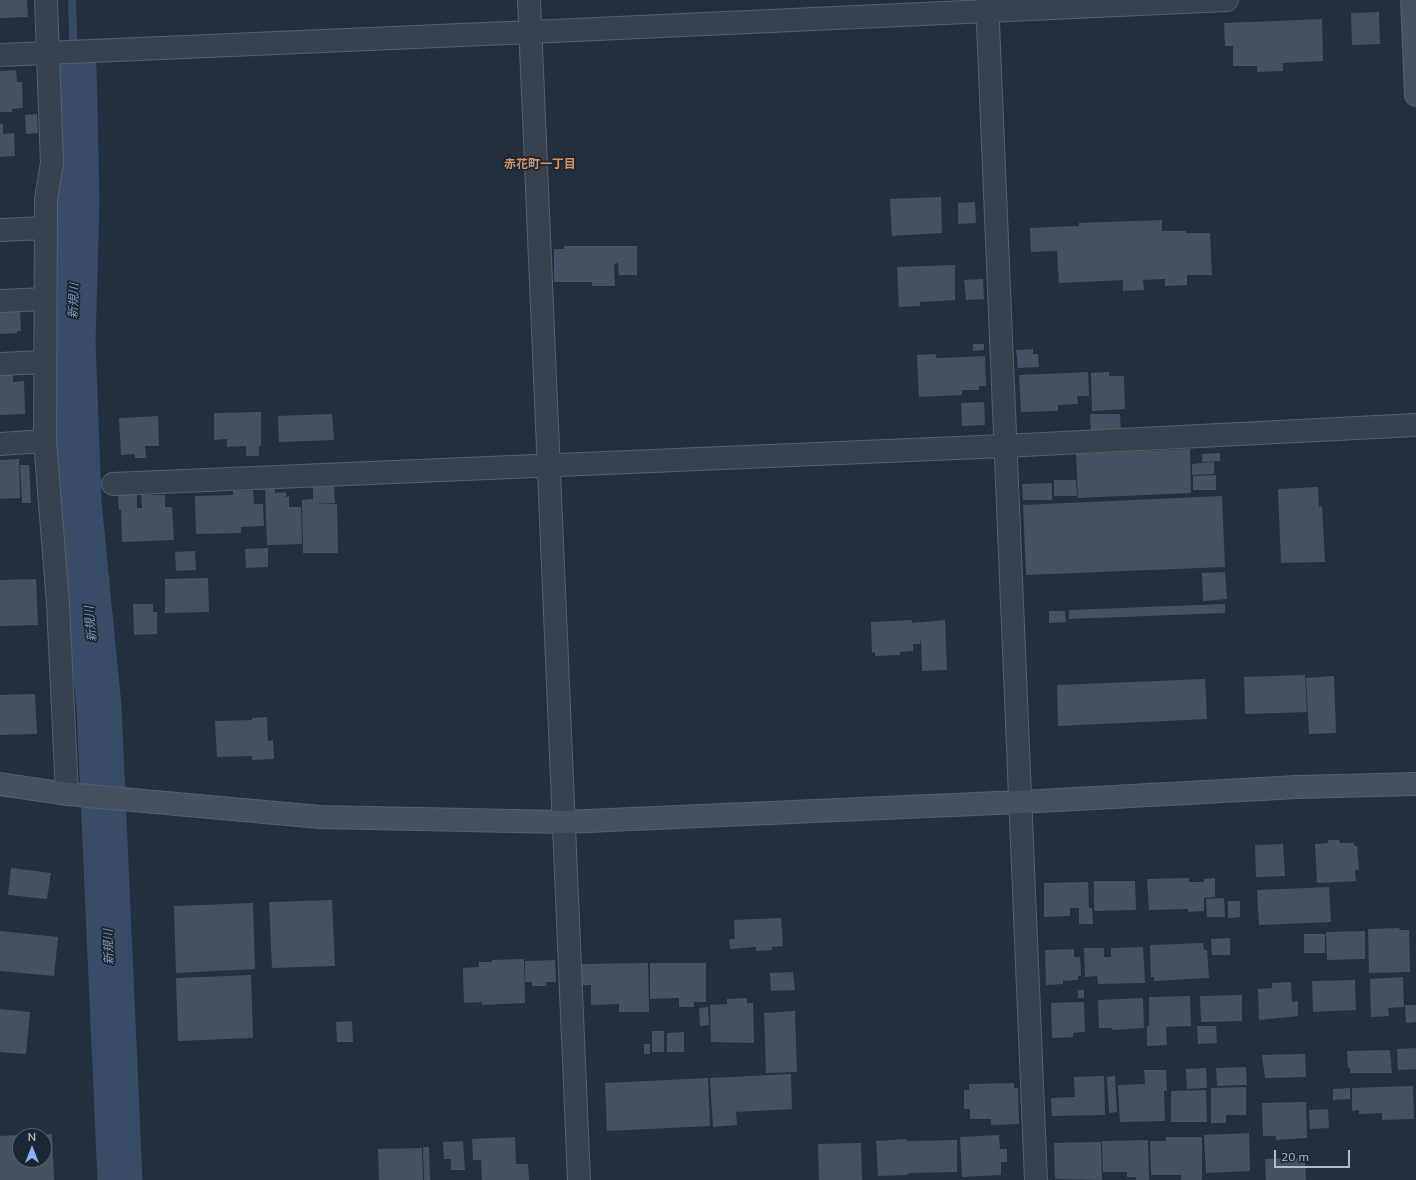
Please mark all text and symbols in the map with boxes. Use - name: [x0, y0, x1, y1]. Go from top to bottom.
- district label: 赤花町一丁目: [504, 157, 576, 171]
- water label: 新規川: [66, 283, 82, 319]
- water label: 新規川: [82, 605, 100, 643]
- water label: 新規川: [101, 929, 117, 965]
- north arrow: [12, 1128, 52, 1168]
- text: N: [28, 1130, 36, 1144]
- scale bar: [1276, 1142, 1352, 1168]
- text: 20 m: [1281, 1149, 1309, 1164]

